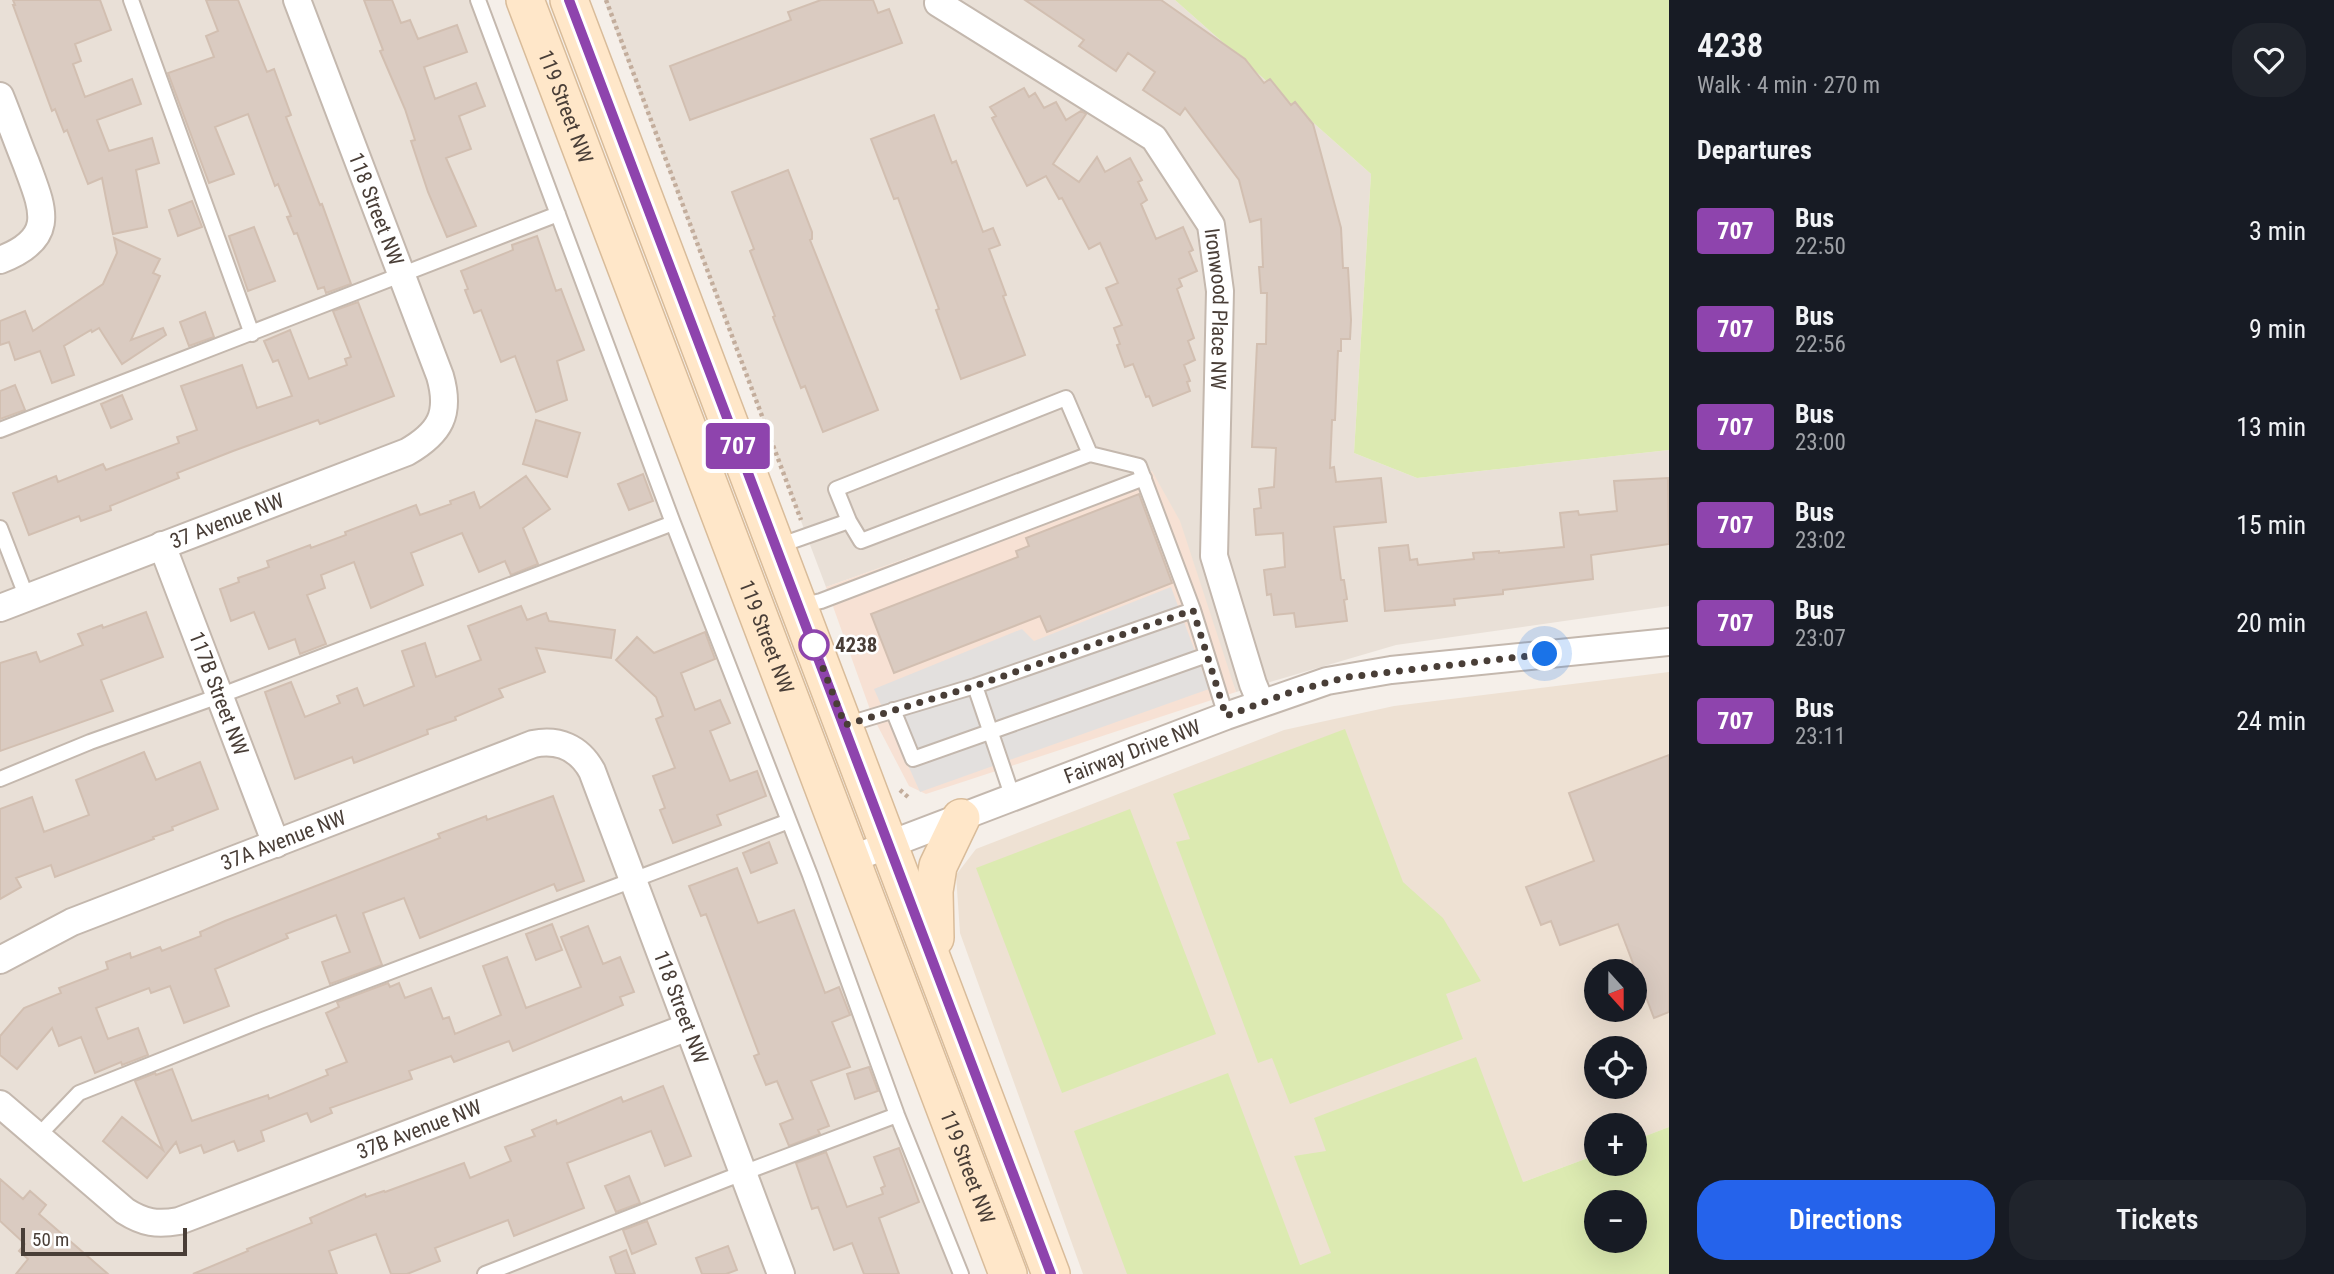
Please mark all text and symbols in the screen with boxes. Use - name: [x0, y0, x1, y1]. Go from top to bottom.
- button: heart: [2232, 23, 2306, 97]
- text: 4238: [1697, 26, 1763, 65]
- street label: 119 Street NW: [533, 47, 598, 167]
- text: Walk · 4 min · 270 m: [1697, 72, 1880, 99]
- text: Departures: [1697, 135, 1812, 165]
- street label: 118 Street NW: [343, 149, 409, 269]
- text: Bus: [1795, 203, 1834, 233]
- text: 3 min: [2249, 216, 2306, 246]
- text: 707: [1717, 217, 1754, 245]
- street label: Ironwood Place NW: [1200, 227, 1232, 390]
- text: 22:50: [1795, 233, 1846, 260]
- text: Bus: [1795, 301, 1834, 331]
- text: 9 min: [2249, 314, 2306, 344]
- text: 707: [1717, 315, 1754, 343]
- text: 22:56: [1795, 331, 1846, 358]
- text: Bus: [1795, 399, 1834, 429]
- text: 13 min: [2236, 412, 2306, 442]
- text: 707: [1717, 413, 1754, 441]
- line badge: 707: [698, 423, 778, 469]
- text: 23:00: [1795, 429, 1846, 456]
- text: 707: [720, 432, 756, 460]
- street label: 37 Avenue NW: [167, 488, 287, 554]
- text: Bus: [1795, 497, 1834, 527]
- text: 15 min: [2236, 510, 2306, 540]
- text: 707: [1717, 511, 1754, 539]
- text: 23:02: [1795, 527, 1846, 554]
- street label: 119 Street NW: [734, 577, 799, 697]
- text: Bus: [1795, 595, 1834, 625]
- text: 20 min: [2236, 608, 2306, 638]
- text: 707: [1717, 609, 1754, 637]
- text: 23:07: [1795, 625, 1846, 652]
- street label: 117B Street NW: [184, 628, 253, 759]
- marker: 4238: [799, 630, 829, 660]
- place label: 4238: [835, 633, 877, 657]
- your location: [1527, 636, 1562, 671]
- text: Bus: [1795, 693, 1834, 723]
- text: 24 min: [2236, 706, 2306, 736]
- text: 707: [1717, 707, 1754, 735]
- street label: Fairway Drive NW: [1061, 715, 1204, 789]
- text: 23:11: [1795, 723, 1846, 750]
- street label: 37A Avenue NW: [217, 805, 349, 875]
- street label: 118 Street NW: [649, 947, 713, 1067]
- north arrow: [1584, 959, 1647, 1022]
- map controls: [1584, 959, 1647, 1253]
- button: locate: [1584, 1036, 1647, 1099]
- street label: 37B Avenue NW: [353, 1095, 485, 1164]
- street label: 119 Street NW: [935, 1107, 1000, 1227]
- button: +: [1584, 1113, 1647, 1176]
- button: Directions: [1697, 1180, 1995, 1260]
- button: Tickets: [2009, 1180, 2306, 1260]
- button: −: [1584, 1190, 1647, 1253]
- scale bar: [21, 1225, 187, 1257]
- text: 50 m: [32, 1228, 69, 1251]

